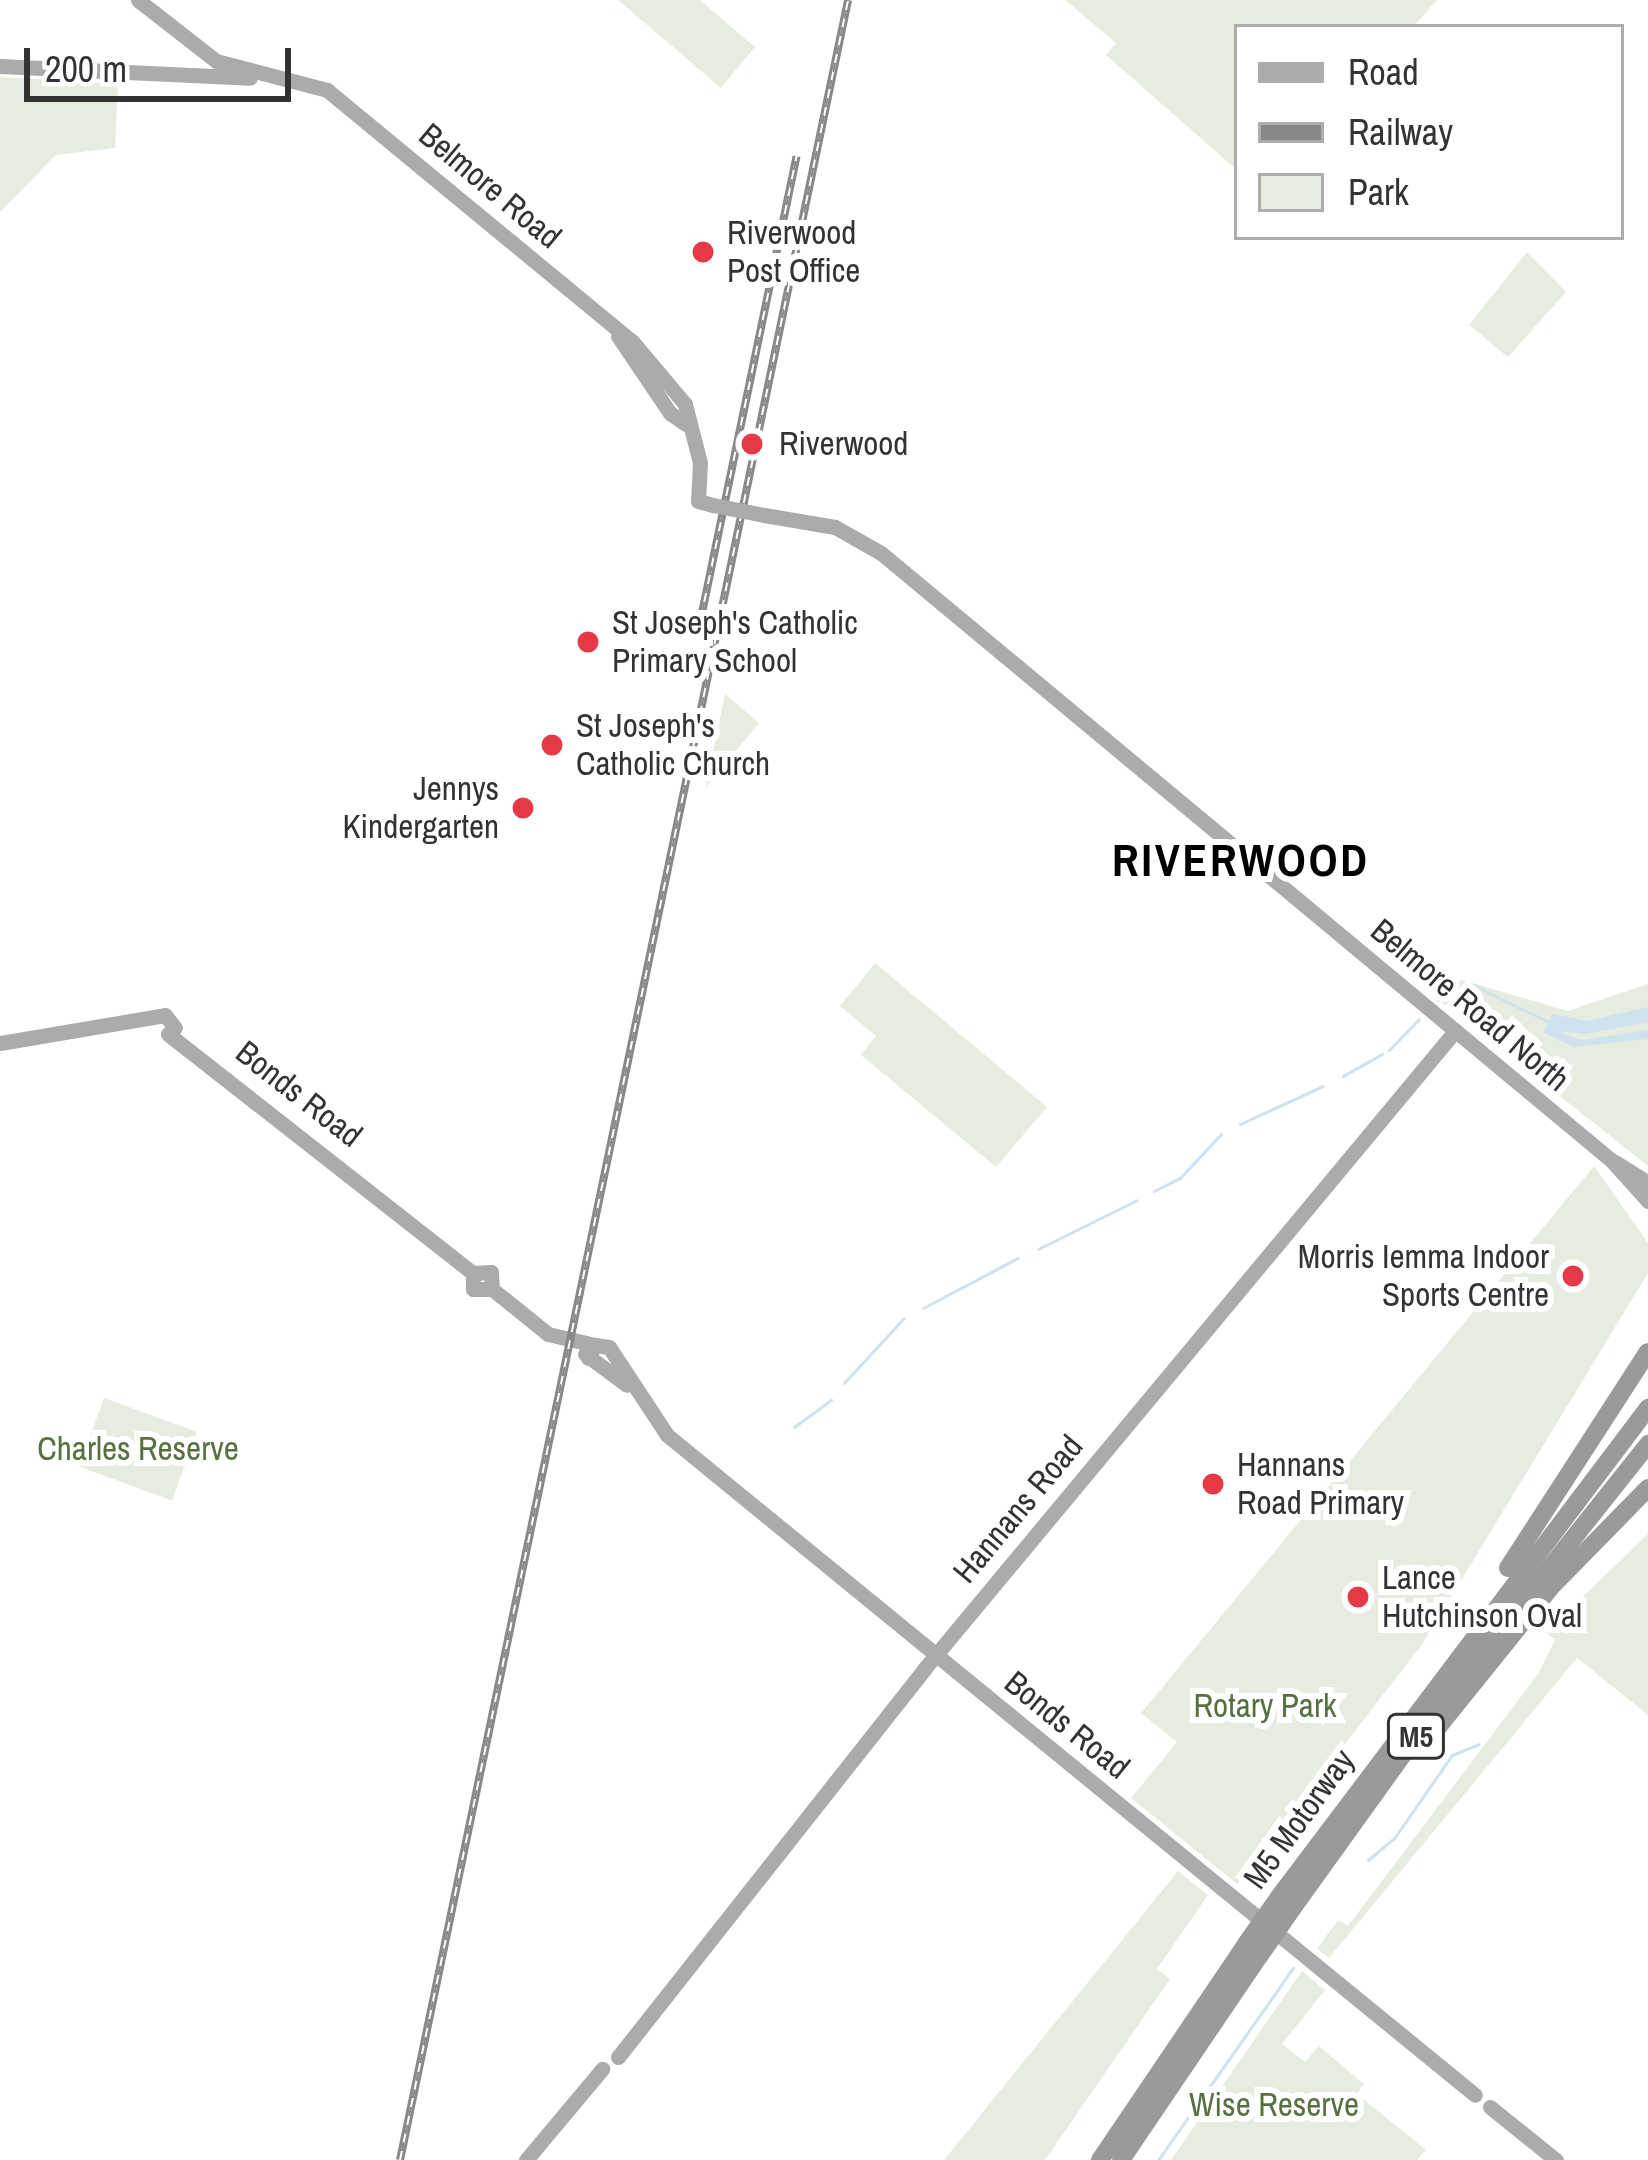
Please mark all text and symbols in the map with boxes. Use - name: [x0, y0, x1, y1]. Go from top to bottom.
- scale bar: [30, 24, 297, 98]
- legend: [1234, 24, 1624, 240]
- text: 200 m: [45, 45, 127, 93]
- text: Road: [1348, 48, 1419, 96]
- text: Railway: [1348, 108, 1453, 156]
- street label: Belmore Road: [411, 115, 569, 257]
- text: Park: [1348, 168, 1409, 216]
- place label: Riverwood Post Office: [727, 213, 860, 291]
- marker: Riverwood Post Office: [690, 239, 716, 265]
- place label: Riverwood: [779, 424, 908, 464]
- marker: Riverwood: [736, 428, 768, 460]
- place label: St Joseph's Catholic Primary School: [612, 603, 858, 681]
- marker: St Joseph's Catholic Primary School: [575, 629, 601, 655]
- place label: St Joseph's Catholic Church: [576, 706, 770, 784]
- marker: St Joseph's Catholic Church: [539, 732, 565, 758]
- place label: Jennys Kindergarten: [343, 769, 499, 847]
- marker: Jennys Kindergarten: [510, 795, 536, 821]
- district label: RIVERWOOD: [1112, 833, 1370, 887]
- street label: Belmore Road North: [1363, 911, 1577, 1099]
- street label: Bonds Road: [228, 1033, 370, 1155]
- place label: Morris Iemma Indoor Sports Centre: [1298, 1237, 1549, 1315]
- marker: Morris Iemma Indoor Sports Centre: [1560, 1263, 1586, 1289]
- street label: Hannans Road: [945, 1427, 1091, 1591]
- park label: Charles Reserve: [37, 1429, 239, 1469]
- place label: Hannans Road Primary: [1237, 1445, 1404, 1523]
- marker: Hannans Road Primary: [1200, 1471, 1226, 1497]
- place label: Lance Hutchinson Oval: [1382, 1558, 1582, 1636]
- marker: Lance Hutchinson Oval: [1345, 1584, 1371, 1610]
- street label: Bonds Road: [997, 1663, 1137, 1787]
- park label: Rotary Park: [1194, 1686, 1336, 1726]
- road number: M5: [1386, 1712, 1446, 1760]
- street label: M5 Motorway: [1235, 1742, 1363, 1896]
- park label: Wise Reserve: [1189, 2085, 1359, 2125]

